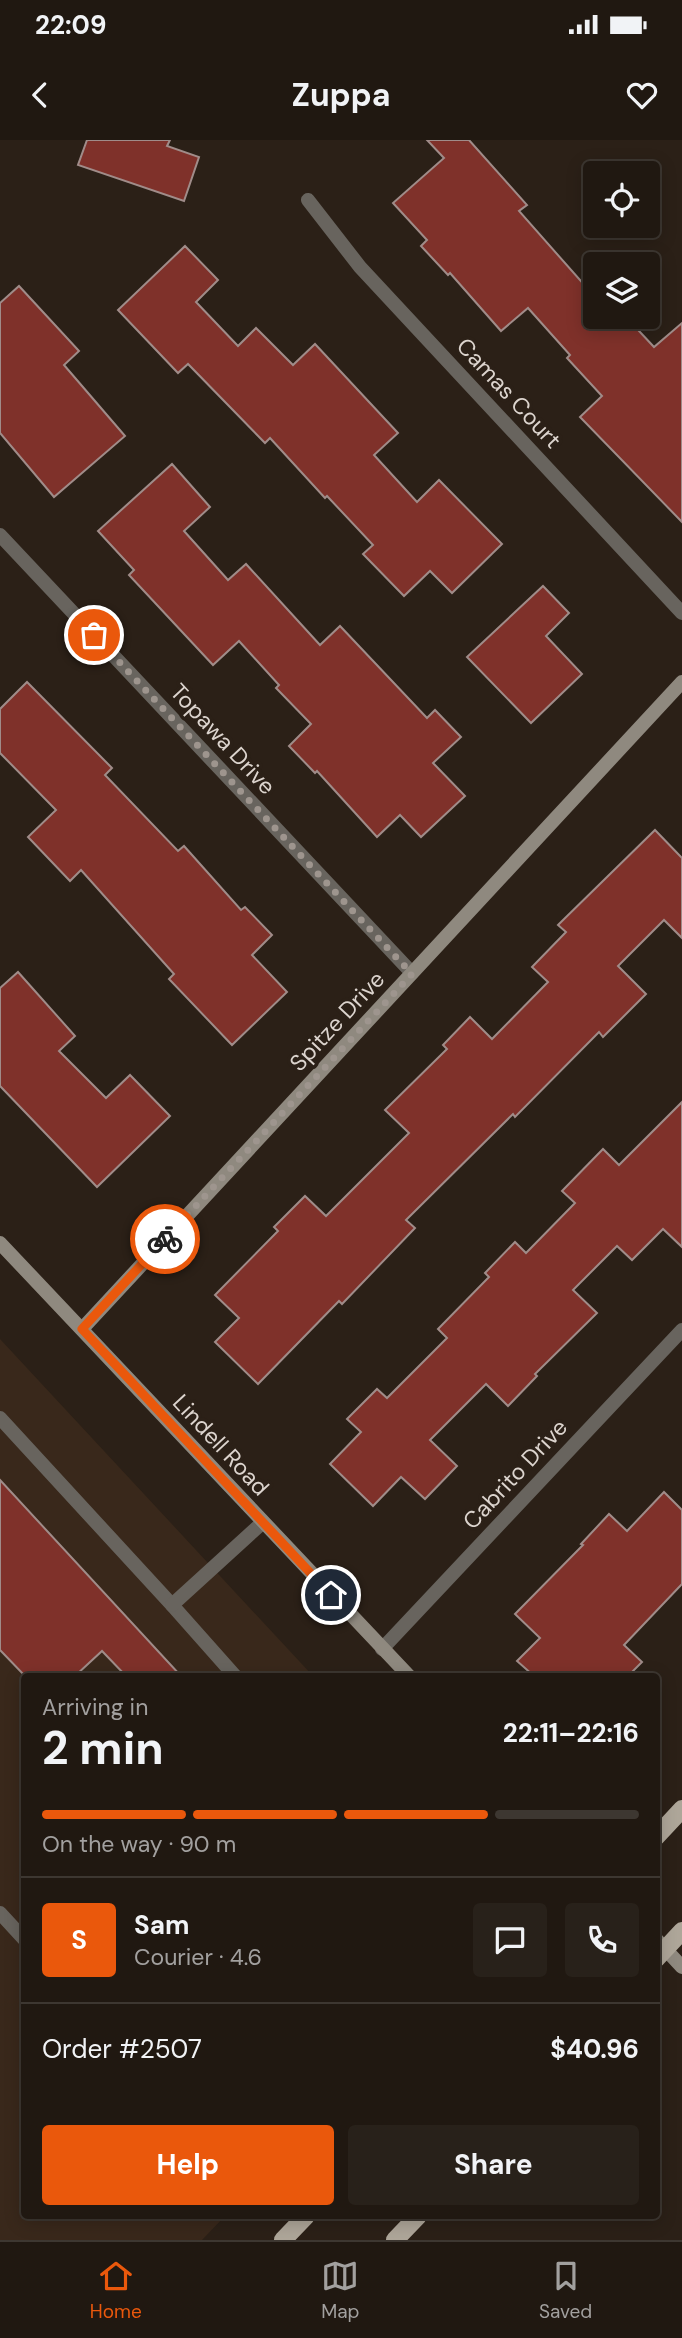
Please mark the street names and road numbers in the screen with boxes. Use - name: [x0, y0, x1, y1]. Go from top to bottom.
- street label: Camas Court: [450, 331, 568, 455]
- street label: Topawa Drive: [164, 677, 282, 801]
- street label: Spitze Drive: [283, 965, 391, 1077]
- street label: Lindell Road: [166, 1388, 276, 1502]
- street label: Cabrito Drive: [456, 1412, 574, 1536]

